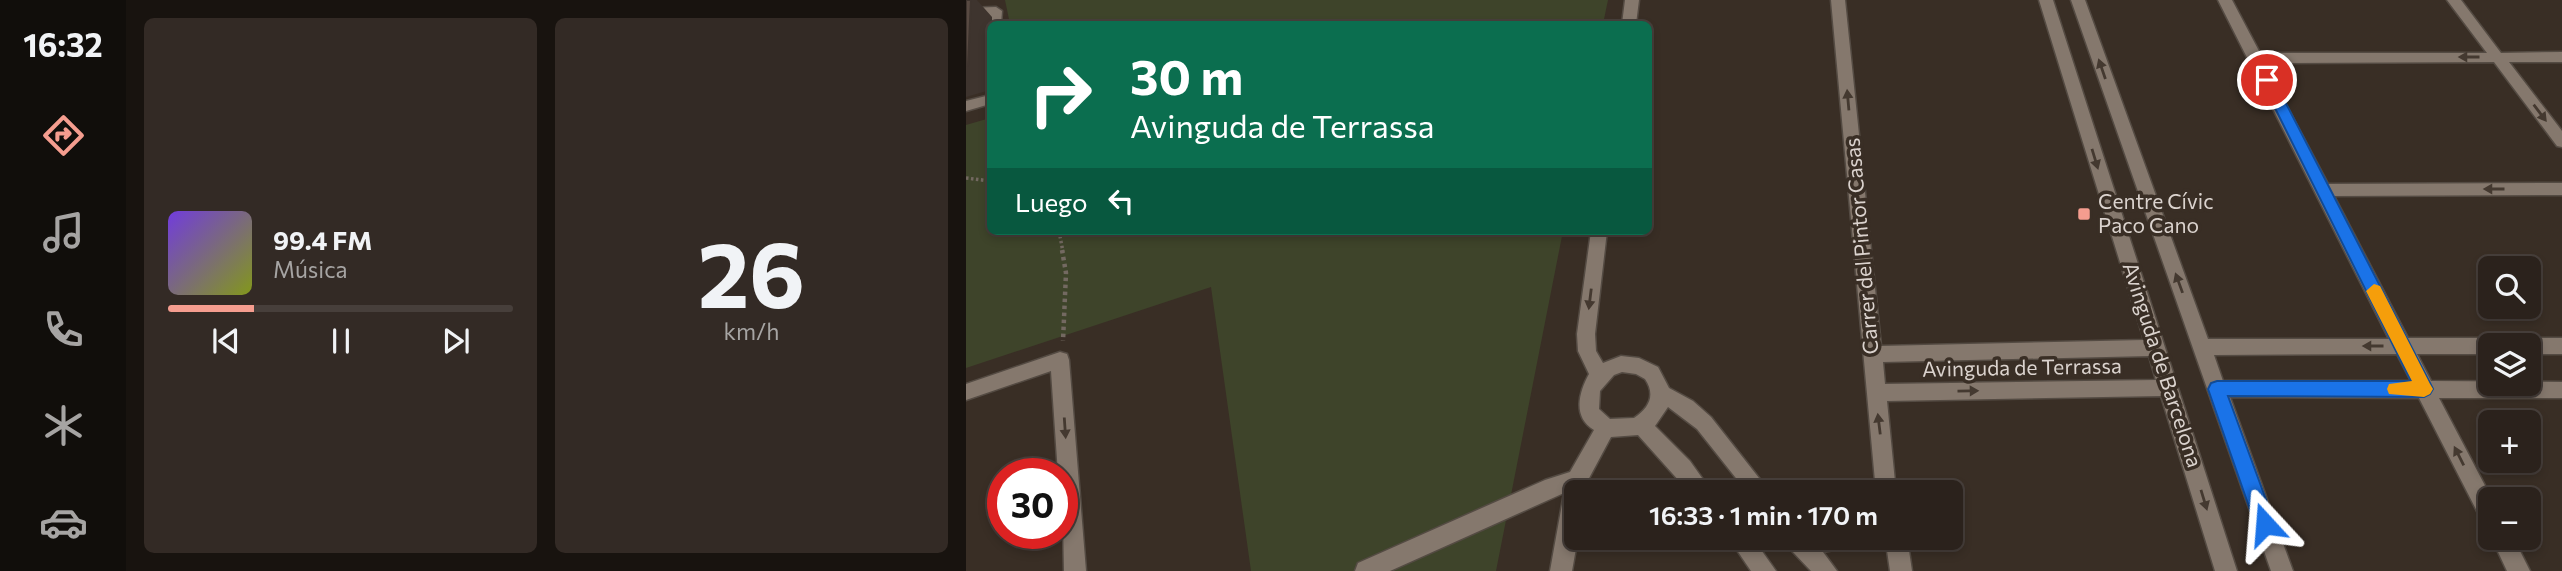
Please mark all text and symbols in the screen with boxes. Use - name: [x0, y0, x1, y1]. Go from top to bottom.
- text: 16:32: [23, 24, 103, 64]
- text: 30 m: [1130, 45, 1243, 105]
- icon: right: [1015, 49, 1106, 140]
- pin: [2237, 50, 2297, 110]
- one-way arrow: [2458, 51, 2480, 63]
- one-way arrow: [2096, 58, 2107, 79]
- icon: arrive: [2248, 61, 2286, 99]
- one-way arrow: [1842, 89, 1853, 111]
- one-way arrow: [2532, 104, 2546, 122]
- text: Avinguda de Terrassa: [1130, 105, 1435, 145]
- icon: directions: [39, 111, 88, 160]
- street label: Carrer del Pintor Casas: [1839, 137, 1882, 355]
- one-way arrow: [2091, 148, 2101, 169]
- icon: left: [1102, 182, 1140, 220]
- one-way arrow: [2483, 183, 2505, 195]
- text: Luego: [1015, 186, 1088, 217]
- place label: Centre Cívic Paco Cano: [2098, 188, 2214, 237]
- marker: Centre Cívic Paco Cano: [2076, 206, 2092, 222]
- icon: music: [39, 208, 88, 257]
- text: 26: [698, 215, 805, 327]
- text: 99.4 FM: [273, 224, 372, 255]
- text: Música: [273, 255, 348, 283]
- map controls: [2478, 256, 2541, 550]
- button: search: [2478, 256, 2541, 319]
- street label: Avinguda de Barcelona: [2118, 259, 2208, 470]
- one-way arrow: [2173, 272, 2184, 293]
- one-way arrow: [1585, 288, 1596, 310]
- icon: phone: [39, 305, 88, 354]
- text: km/h: [724, 317, 779, 345]
- icon: previous: [207, 322, 245, 360]
- icon: pause: [322, 322, 360, 360]
- icon: next: [437, 322, 475, 360]
- button: layers: [2478, 333, 2541, 396]
- one-way arrow: [2362, 341, 2384, 352]
- street label: Avinguda de Terrassa: [1922, 352, 2122, 381]
- one-way arrow: [1957, 386, 1979, 397]
- icon: climate: [39, 401, 88, 450]
- button: +: [2478, 410, 2541, 473]
- one-way arrow: [1873, 413, 1884, 435]
- one-way arrow: [1059, 418, 1070, 440]
- one-way arrow: [2453, 446, 2464, 466]
- speed limit sign: 30: [987, 458, 1078, 549]
- position arrow: [2228, 487, 2302, 561]
- button: −: [2478, 487, 2541, 550]
- one-way arrow: [2199, 489, 2210, 510]
- icon: car: [39, 498, 88, 547]
- text: 16:33 · 1 min · 170 m: [1649, 499, 1878, 530]

